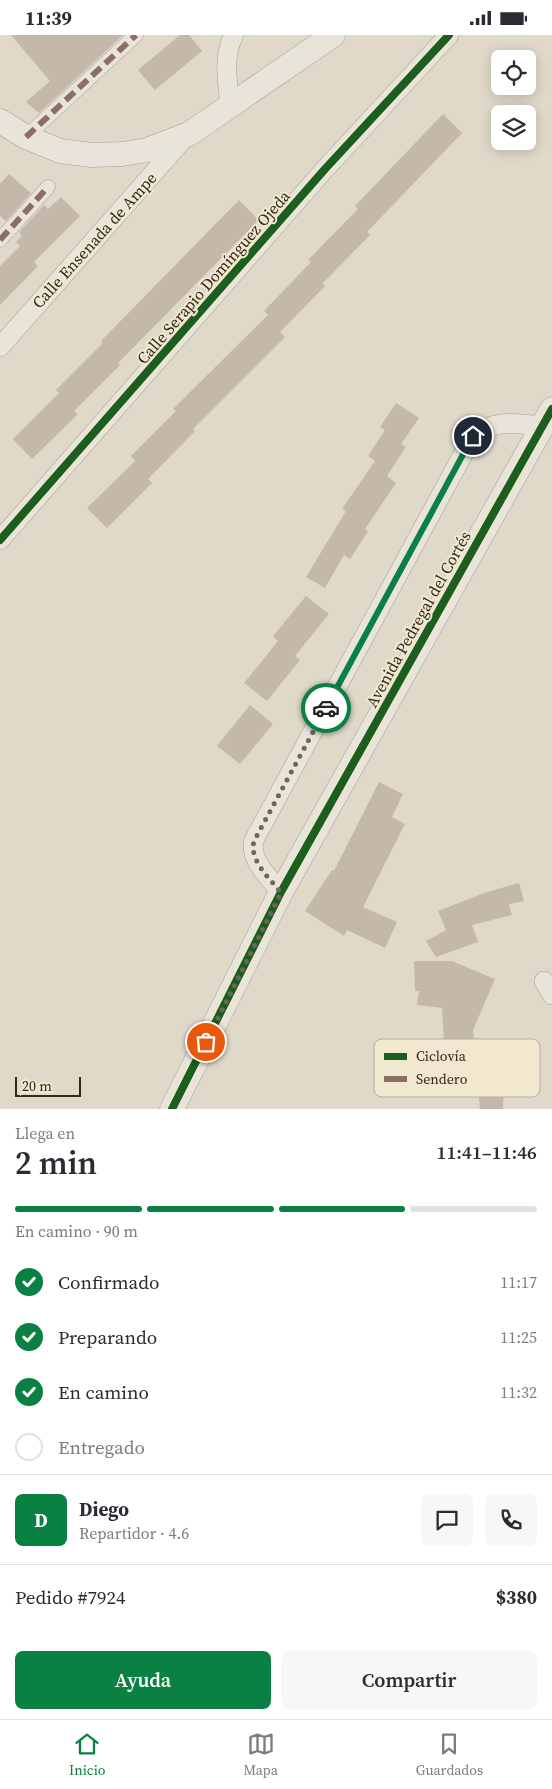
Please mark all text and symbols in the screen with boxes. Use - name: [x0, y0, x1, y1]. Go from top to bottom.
- text: 11:39: [25, 5, 72, 31]
- map controls: [491, 50, 536, 150]
- button: locate: [491, 50, 536, 95]
- button: layers: [491, 105, 536, 150]
- street label: Calle Ensenada de Ampe: [27, 167, 161, 313]
- street label: Calle Serapio Domínguez Ojeda: [131, 185, 295, 369]
- pin: [452, 415, 494, 457]
- icon: home: [459, 422, 487, 450]
- street label: Avenida Pedregal del Cortés: [360, 527, 476, 711]
- courier: [301, 683, 351, 733]
- icon: car: [312, 694, 340, 722]
- pin: [185, 1021, 227, 1063]
- icon: bag: [192, 1028, 220, 1056]
- legend: [374, 1039, 540, 1097]
- text: Ciclovía: [416, 1046, 467, 1066]
- text: Sendero: [416, 1069, 468, 1089]
- scale bar: [15, 1074, 81, 1097]
- text: 20 m: [22, 1076, 52, 1096]
- text: Llega en: [15, 1122, 75, 1144]
- text: 11:41–11:46: [437, 1139, 537, 1165]
- text: 2 min: [15, 1141, 97, 1185]
- text: En camino · 90 m: [15, 1220, 138, 1242]
- icon: check: [15, 1268, 43, 1296]
- text: Confirmado: [58, 1269, 160, 1295]
- text: 11:17: [500, 1271, 537, 1293]
- icon: check: [15, 1323, 43, 1351]
- text: Preparando: [58, 1324, 157, 1350]
- text: 11:25: [500, 1326, 537, 1348]
- icon: check: [15, 1378, 43, 1406]
- text: En camino: [58, 1379, 149, 1405]
- text: 11:32: [500, 1381, 537, 1403]
- text: Entregado: [58, 1434, 145, 1460]
- button: chat: [421, 1494, 473, 1546]
- button: phone: [485, 1494, 537, 1546]
- text: Diego: [79, 1496, 129, 1522]
- text: D: [34, 1507, 48, 1533]
- text: Repartidor · 4.6: [79, 1522, 189, 1544]
- text: Pedido #7924: [15, 1584, 126, 1610]
- text: $380: [496, 1584, 537, 1610]
- button: Ayuda: [15, 1651, 271, 1709]
- button: Compartir: [281, 1651, 537, 1709]
- tab: Inicio: [69, 1730, 106, 1780]
- tab: Mapa: [243, 1730, 278, 1780]
- tab: Guardados: [416, 1730, 483, 1780]

